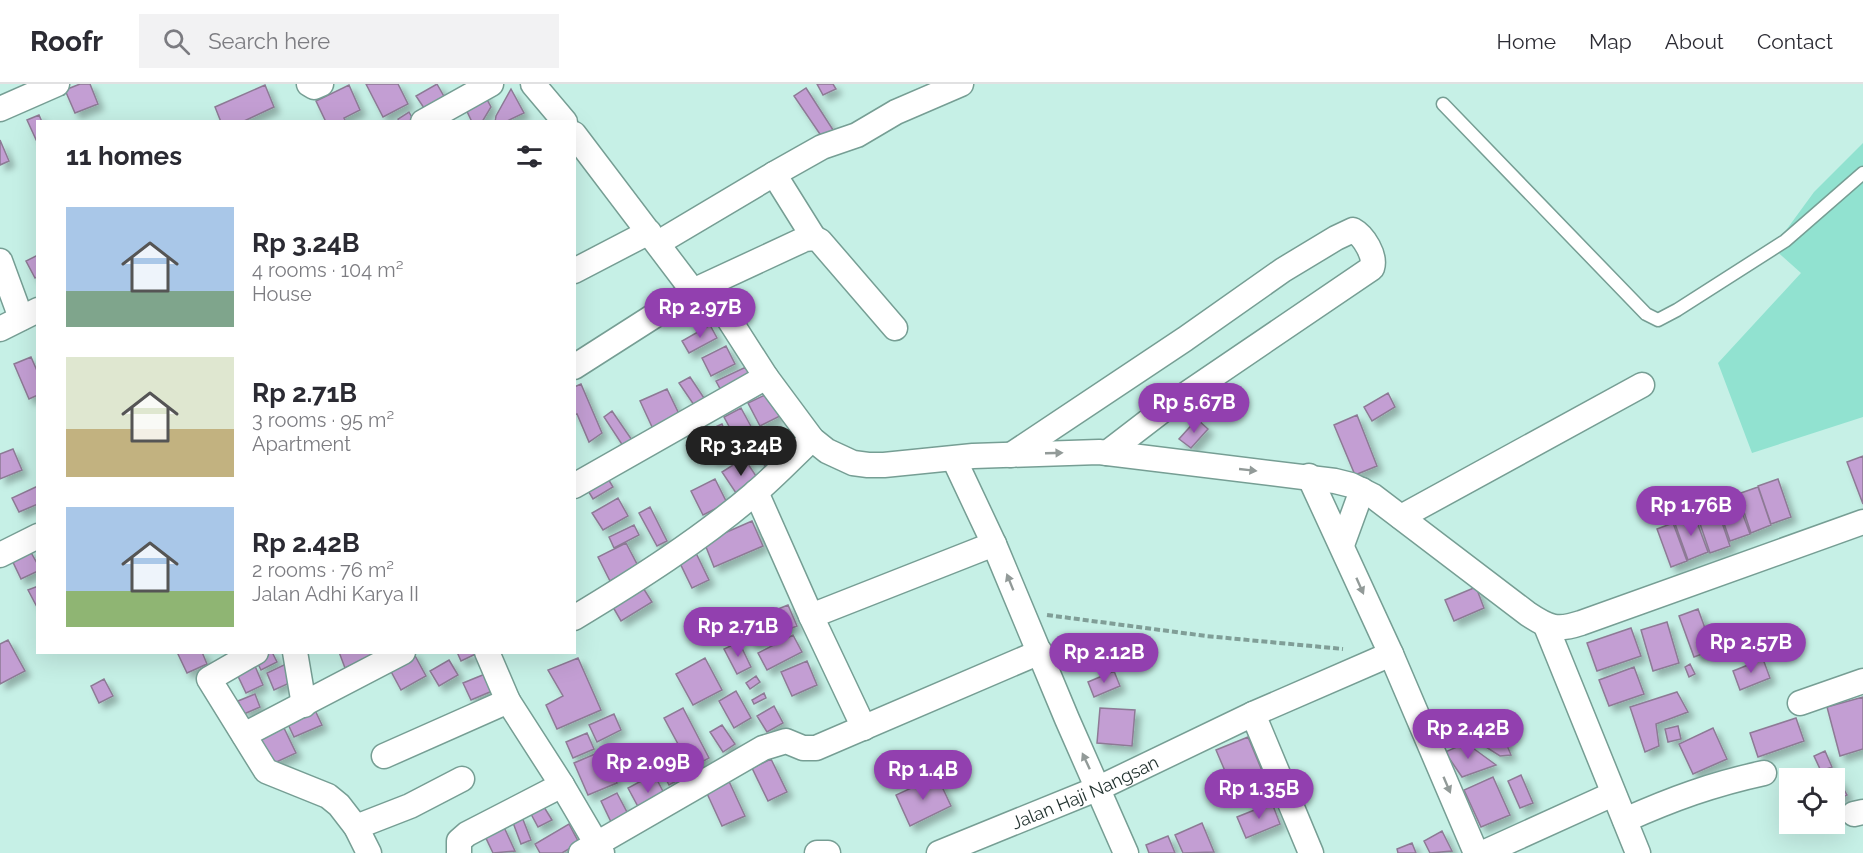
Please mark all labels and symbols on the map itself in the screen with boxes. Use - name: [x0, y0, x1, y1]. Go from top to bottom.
- pin: Rp 2.97B: [638, 288, 762, 339]
- pin: Rp 5.67B: [1132, 383, 1256, 434]
- pin: Rp 3.24B: [679, 426, 803, 477]
- one-way arrow: [1045, 448, 1064, 457]
- one-way arrow: [1239, 465, 1258, 475]
- pin: Rp 1.76B: [1629, 486, 1753, 537]
- one-way arrow: [1005, 572, 1015, 590]
- one-way arrow: [1356, 578, 1365, 595]
- pin: Rp 2.71B: [676, 607, 800, 658]
- pin: Rp 2.57B: [1689, 623, 1813, 674]
- pin: Rp 2.12B: [1042, 633, 1166, 684]
- pin: Rp 2.42B: [1406, 709, 1530, 760]
- pin: Rp 2.09B: [586, 743, 710, 794]
- pin: Rp 1.4B: [868, 750, 978, 801]
- street label: Jalan Haji Nangsan: [1008, 751, 1162, 833]
- one-way arrow: [1082, 752, 1091, 769]
- pin: Rp 1.35B: [1197, 769, 1321, 820]
- one-way arrow: [1443, 776, 1453, 794]

